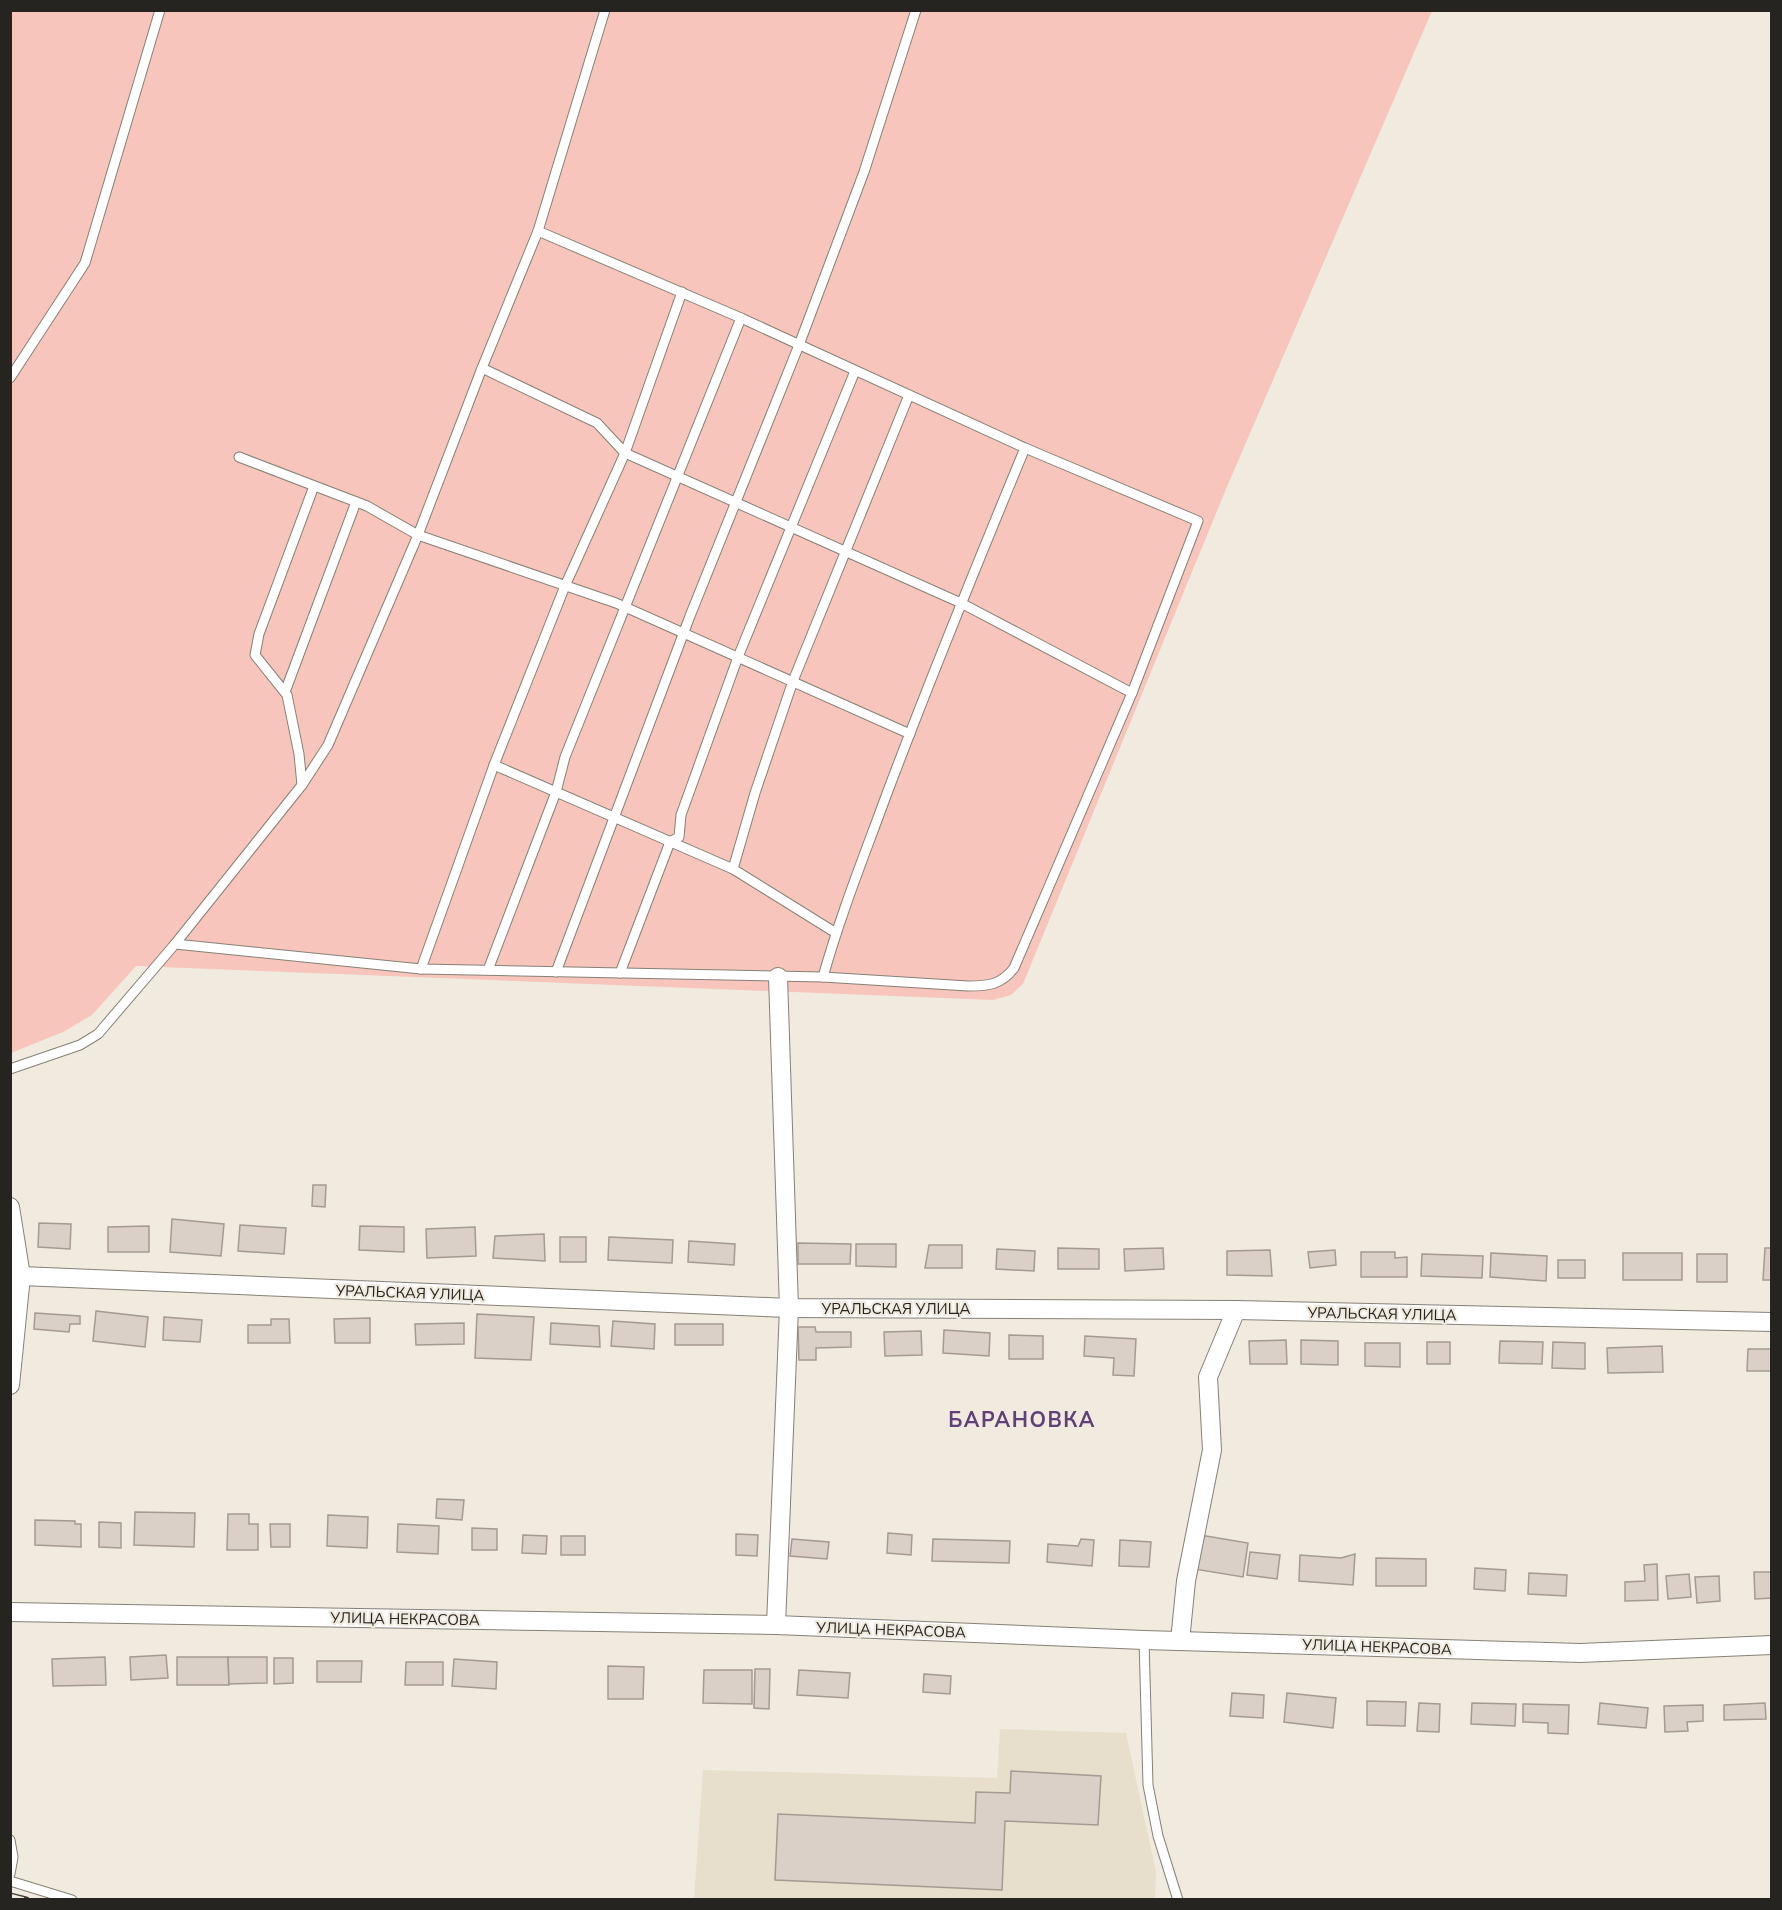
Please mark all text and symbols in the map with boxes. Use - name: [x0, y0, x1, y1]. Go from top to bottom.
- street label: УРАЛЬСКАЯ УЛИЦА: [334, 1280, 485, 1306]
- street label: УРАЛЬСКАЯ УЛИЦА: [821, 1299, 971, 1319]
- street label: УРАЛЬСКАЯ УЛИЦА: [1306, 1303, 1457, 1325]
- district label: БАРАНОВКА: [948, 1406, 1096, 1434]
- street label: УЛИЦА НЕКРАСОВА: [329, 1608, 480, 1630]
- street label: УЛИЦА НЕКРАСОВА: [815, 1617, 966, 1643]
- street label: УЛИЦА НЕКРАСОВА: [1301, 1634, 1452, 1660]

